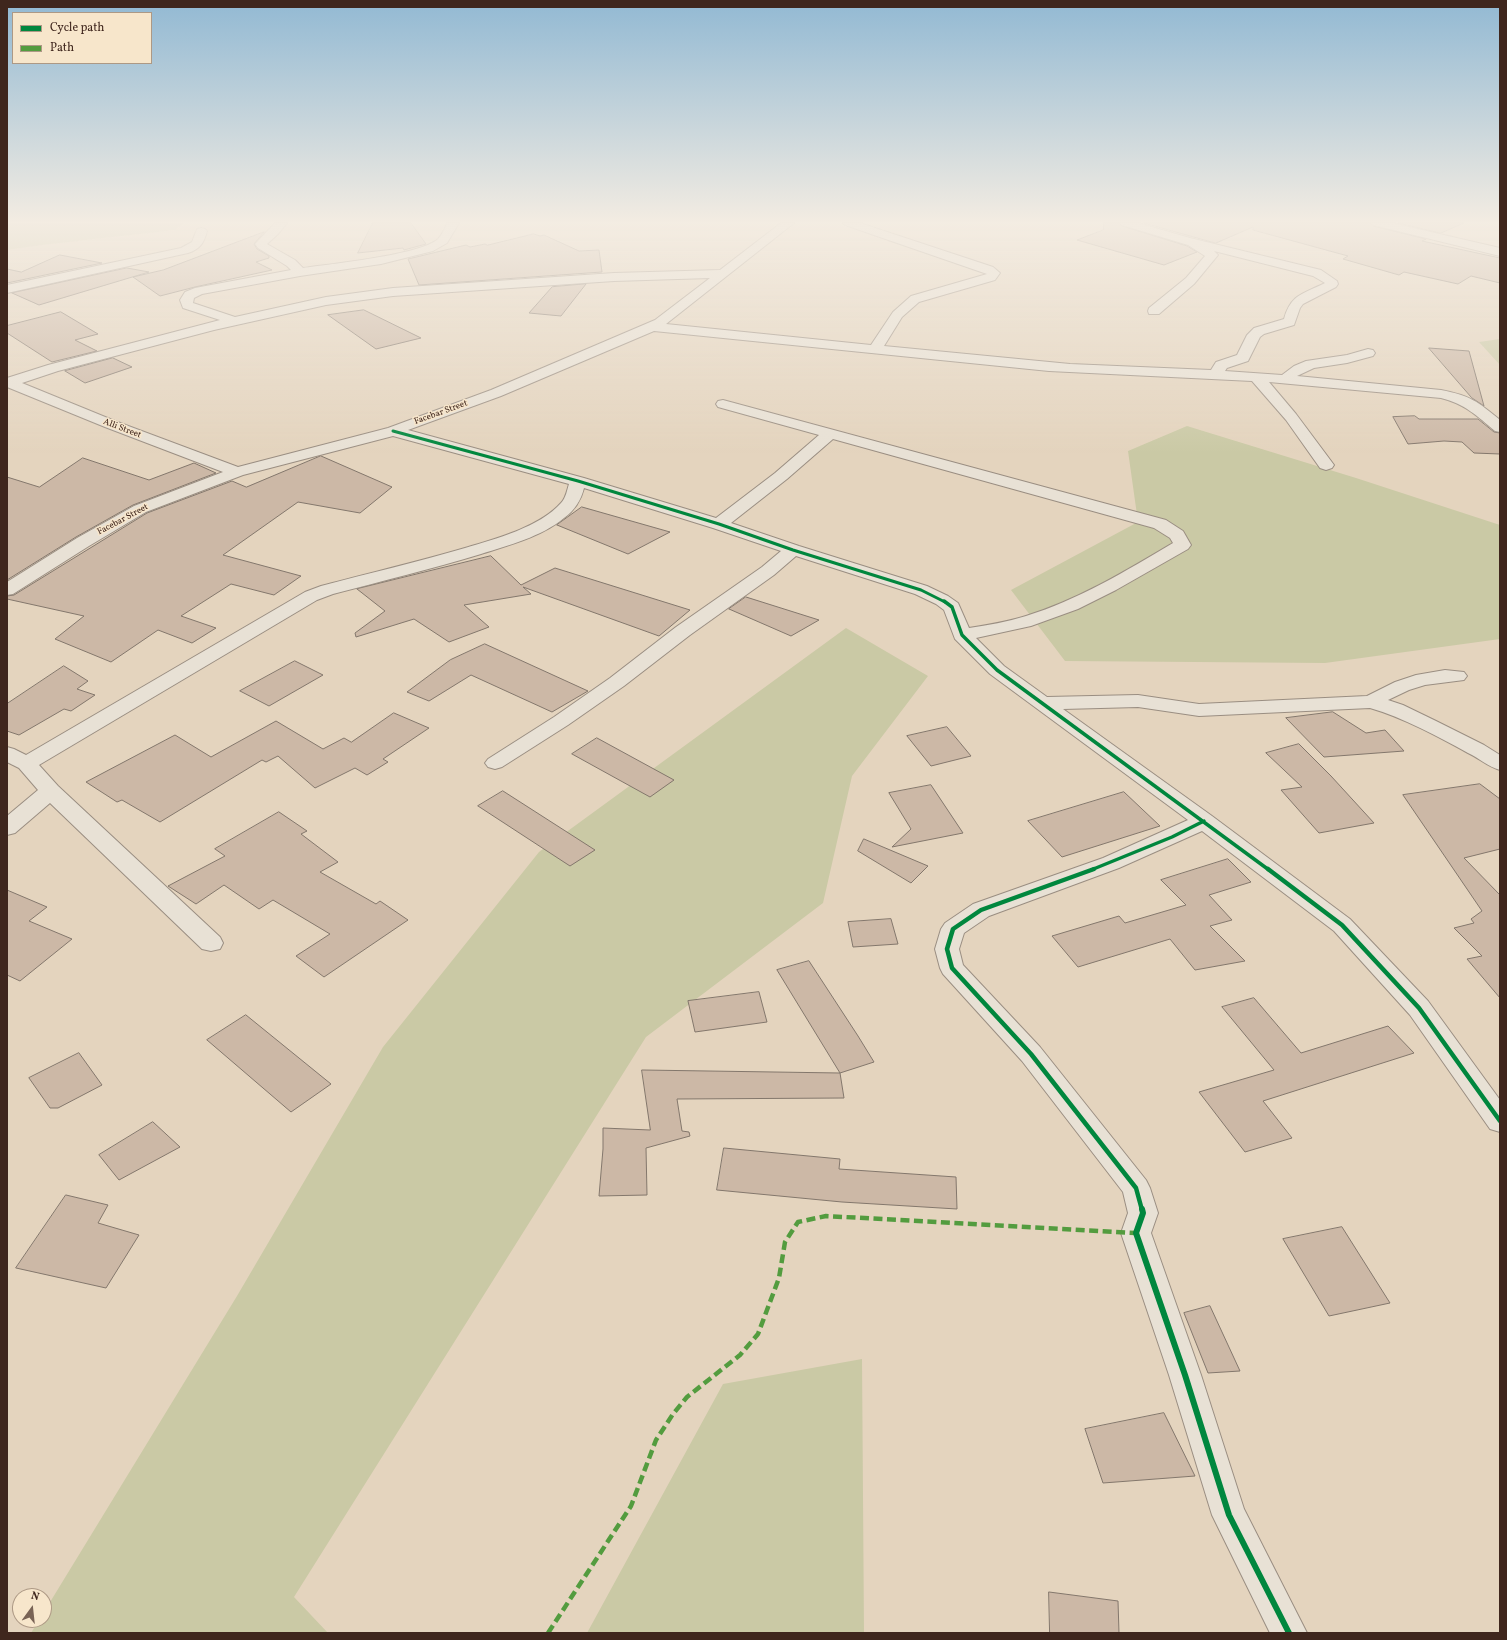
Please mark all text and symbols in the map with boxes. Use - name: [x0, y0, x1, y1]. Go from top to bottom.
- legend: [12, 12, 152, 64]
- text: Cycle path: [50, 20, 105, 36]
- text: Path: [50, 40, 74, 56]
- street label: Facebar Street: [413, 398, 469, 428]
- street label: Alli Street: [101, 417, 143, 441]
- street label: Facebar Street: [96, 502, 150, 538]
- north arrow: [12, 1588, 52, 1628]
- text: N: [29, 1589, 41, 1605]

